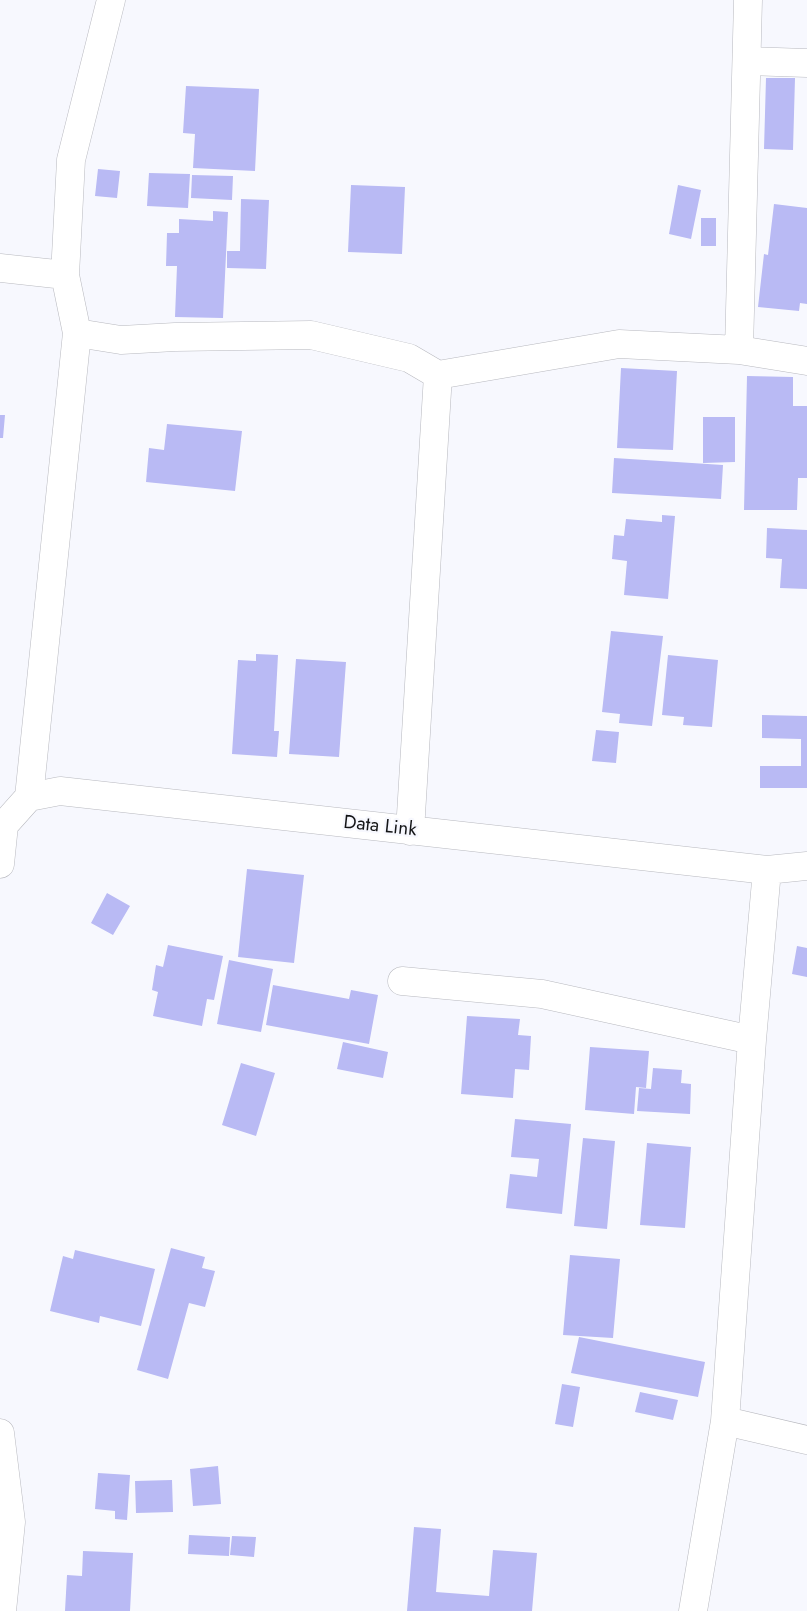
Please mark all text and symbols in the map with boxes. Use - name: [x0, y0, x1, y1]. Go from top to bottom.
- street label: Data Link: [342, 812, 418, 842]

